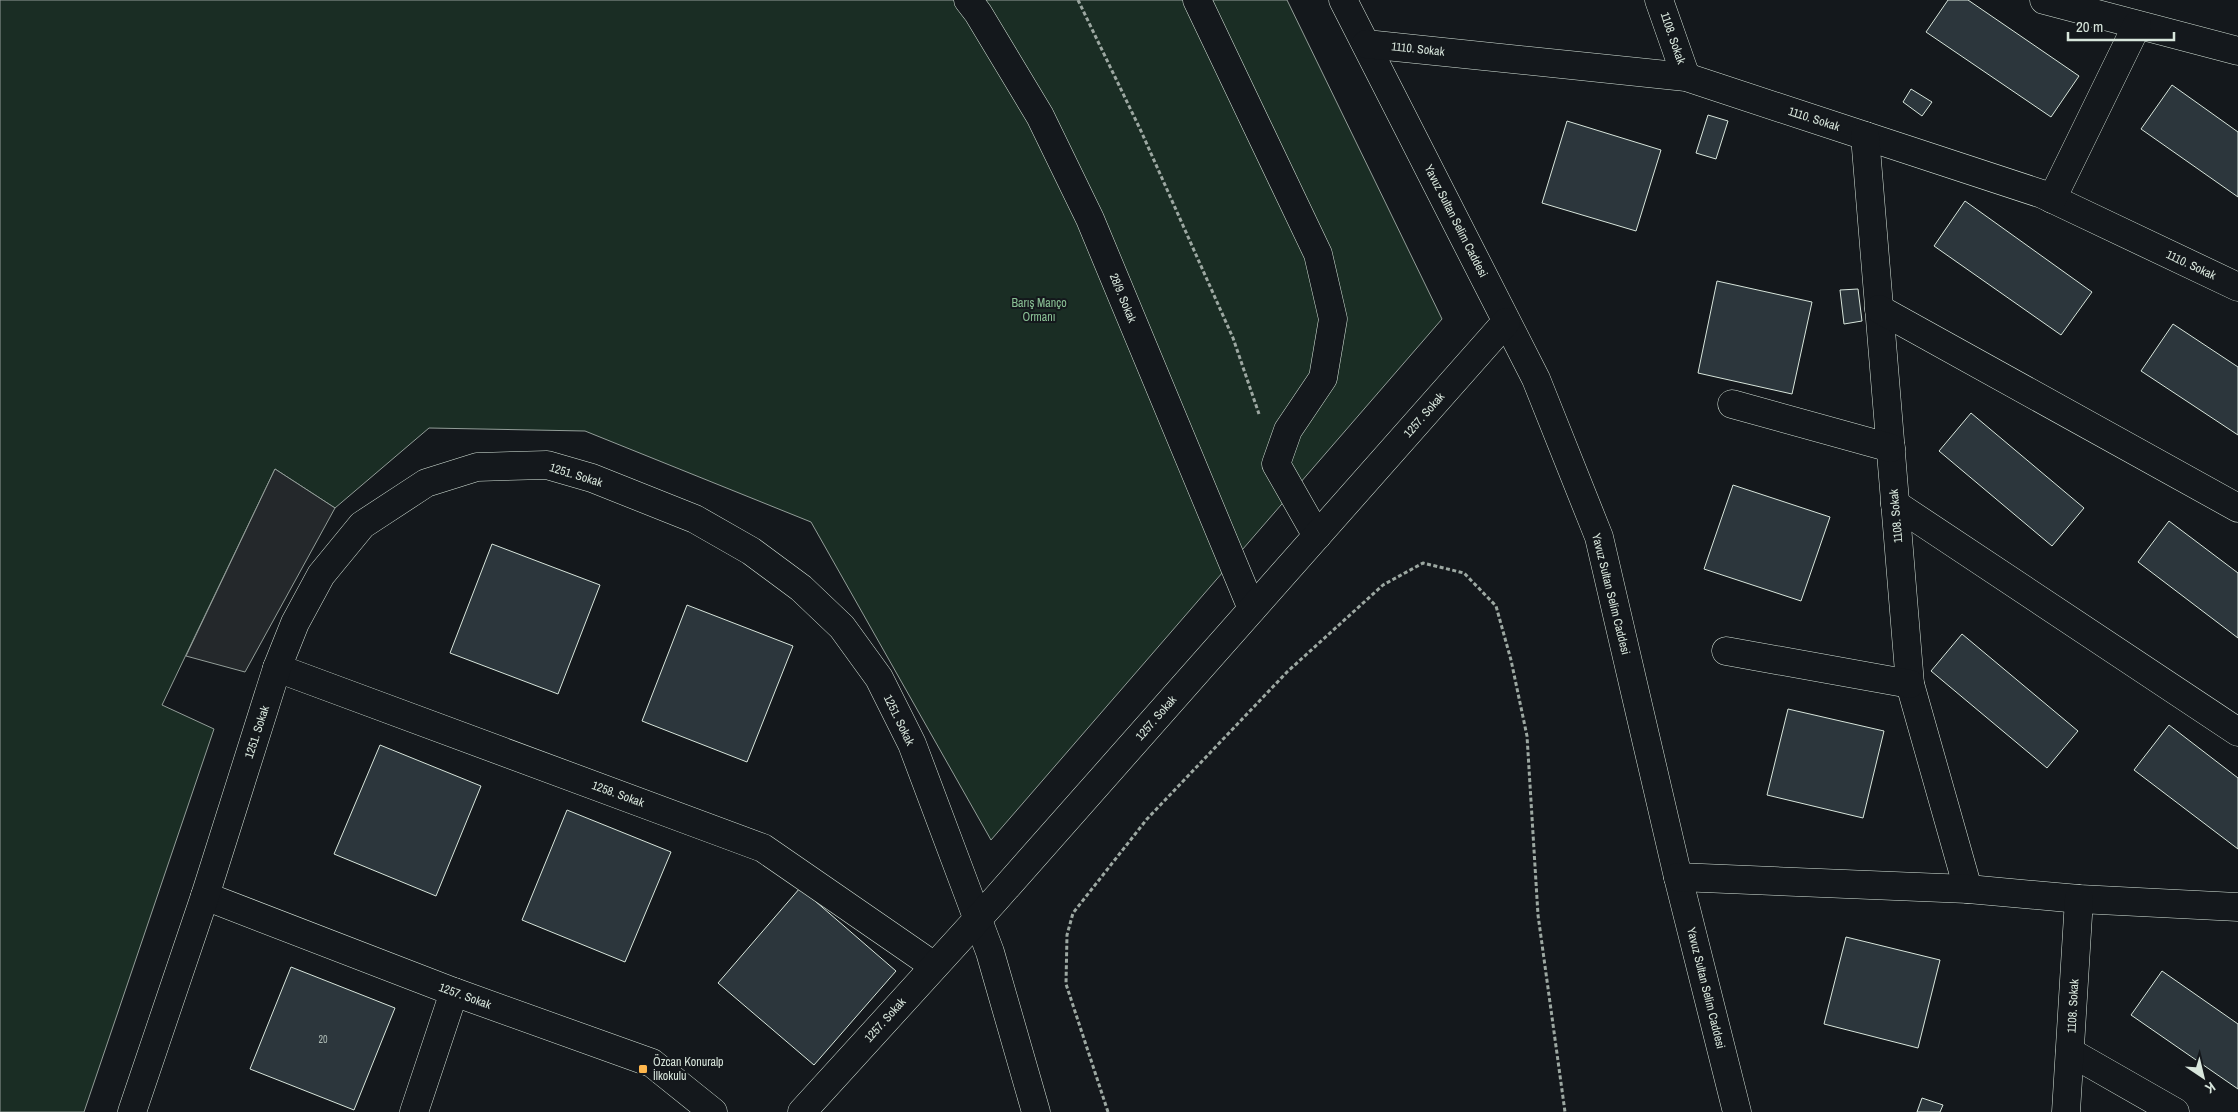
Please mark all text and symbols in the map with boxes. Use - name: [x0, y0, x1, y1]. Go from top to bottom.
- street label: 1108. Sokak: [1657, 10, 1689, 66]
- scale bar: [2068, 10, 2174, 42]
- text: 20 m: [2076, 16, 2103, 37]
- street label: 1110. Sokak: [1391, 38, 1445, 60]
- street label: 1110. Sokak: [1786, 103, 1842, 135]
- street label: Yavuz Sultan Selim Caddesi: [1421, 162, 1491, 280]
- street label: 1110. Sokak: [2163, 246, 2219, 284]
- street label: 28/9. Sokak: [1106, 271, 1140, 325]
- park label: Barış Manço Ormanı: [1011, 295, 1067, 325]
- street label: 1257. Sokak: [1400, 389, 1448, 441]
- street label: 1251. Sokak: [547, 459, 605, 491]
- street label: 1108. Sokak: [1886, 488, 1906, 544]
- street label: Yavuz Sultan Selim Caddesi: [1588, 532, 1634, 656]
- street label: 1251. Sokak: [880, 692, 918, 748]
- street label: 1257. Sokak: [1132, 692, 1180, 744]
- street label: 1251. Sokak: [241, 703, 273, 760]
- street label: 1258. Sokak: [590, 777, 647, 811]
- street label: Yavuz Sultan Selim Caddesi: [1683, 926, 1729, 1050]
- street label: 1257. Sokak: [437, 979, 494, 1013]
- street label: 1108. Sokak: [2064, 979, 2082, 1033]
- street label: 1257. Sokak: [861, 994, 909, 1046]
- house number: 20: [318, 1033, 328, 1046]
- north arrow: [2178, 1052, 2228, 1102]
- place label: Özcan Konuralp İlkokulu: [653, 1053, 724, 1084]
- marker: Özcan Konuralp İlkokulu: [637, 1063, 649, 1075]
- text: K: [2201, 1078, 2219, 1098]

